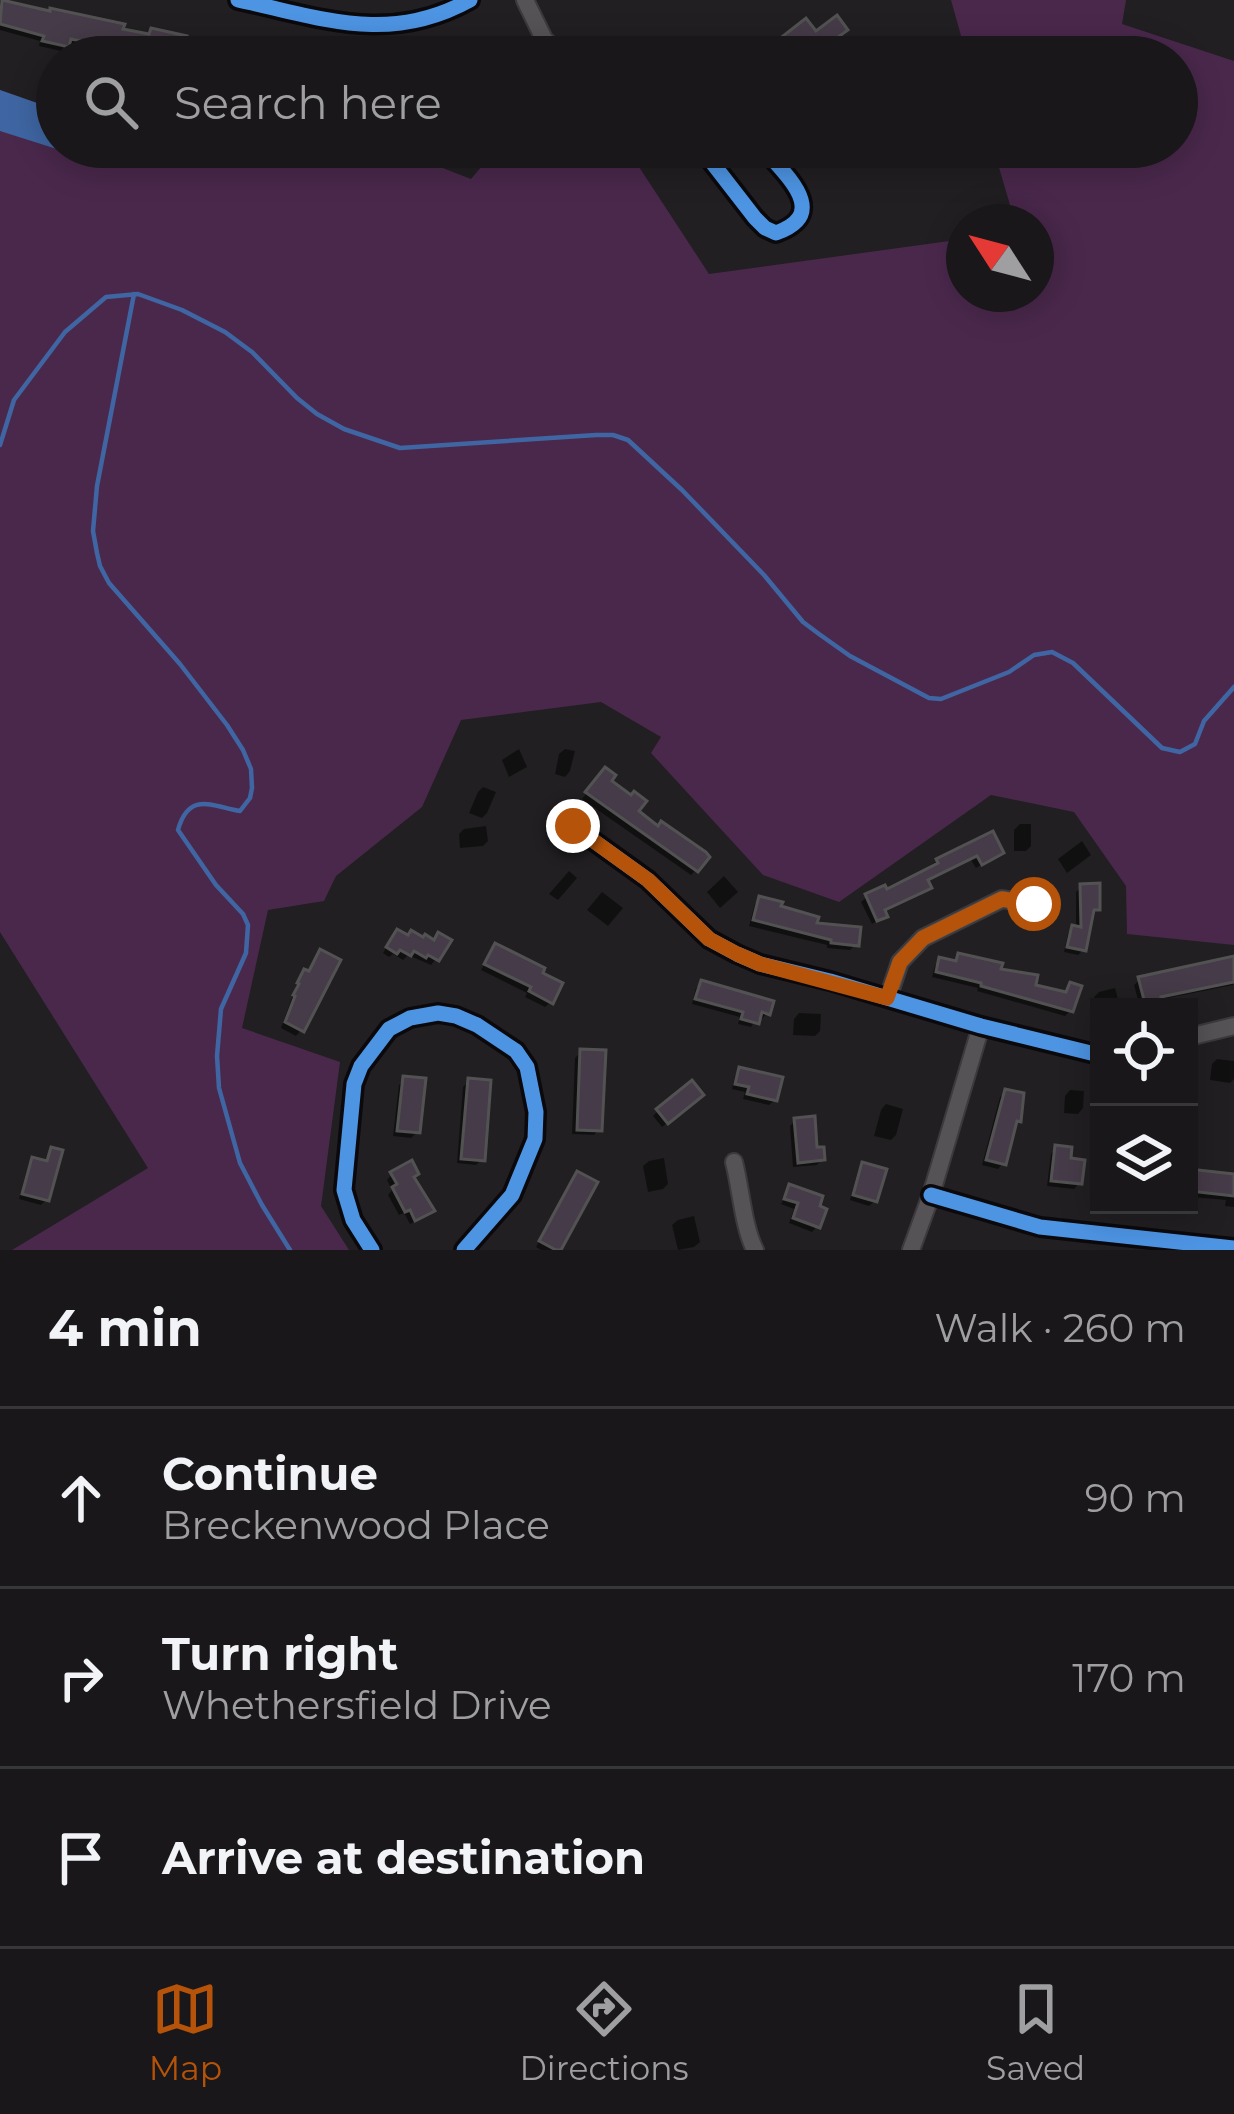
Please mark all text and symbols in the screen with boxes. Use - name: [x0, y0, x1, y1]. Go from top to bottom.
- search box: [36, 36, 1198, 168]
- icon: search: [78, 69, 144, 135]
- text: Search here: [174, 75, 442, 130]
- north arrow: [946, 204, 1054, 312]
- route end: [546, 799, 600, 853]
- route start: [1007, 877, 1061, 931]
- map controls: [1090, 998, 1198, 1214]
- button: locate: [1090, 998, 1198, 1106]
- button: layers: [1090, 1106, 1198, 1214]
- text: 4 min: [48, 1297, 202, 1359]
- text: Walk · 260 m: [934, 1304, 1186, 1352]
- text: Continue: [162, 1446, 378, 1501]
- icon: ahead: [48, 1465, 114, 1531]
- text: 90 m: [1085, 1474, 1186, 1522]
- text: Breckenwood Place: [162, 1501, 550, 1549]
- text: Turn right: [162, 1626, 398, 1681]
- icon: right: [48, 1645, 114, 1711]
- text: 170 m: [1072, 1654, 1186, 1702]
- text: Whethersfield Drive: [162, 1681, 552, 1729]
- icon: arrive: [48, 1825, 114, 1891]
- text: Arrive at destination: [162, 1830, 645, 1885]
- tab: Map: [149, 1976, 222, 2088]
- tab: Directions: [520, 1976, 689, 2088]
- tab: Saved: [986, 1976, 1085, 2088]

